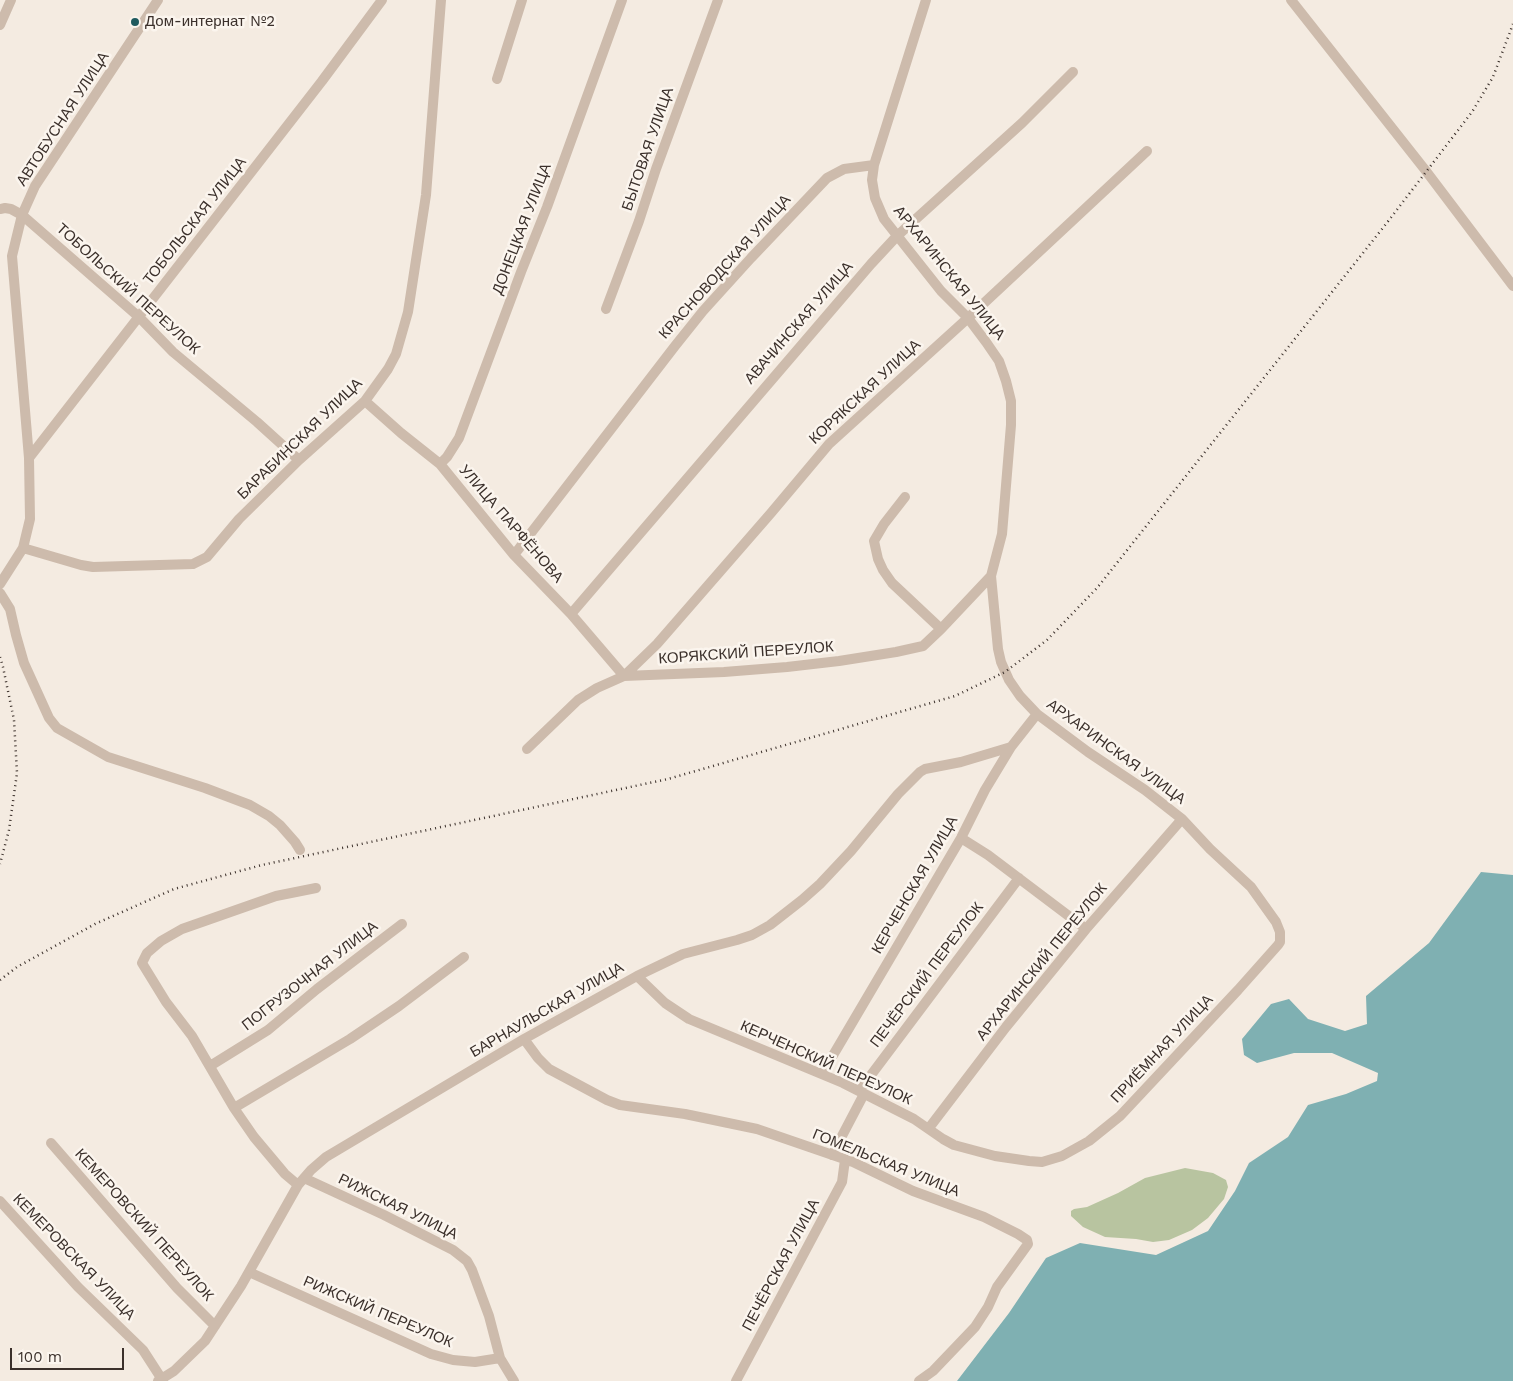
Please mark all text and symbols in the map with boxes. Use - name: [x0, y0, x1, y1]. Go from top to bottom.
- place label: Дом-интернат №2: [145, 13, 275, 31]
- marker: Дом-интернат №2: [129, 16, 141, 28]
- street label: АВТОБУСНАЯ УЛИЦА: [13, 48, 113, 190]
- street label: БЫТОВАЯ УЛИЦА: [618, 85, 678, 213]
- street label: ТОБОЛЬСКАЯ УЛИЦА: [140, 154, 250, 288]
- street label: ДОНЕЦКАЯ УЛИЦА: [489, 161, 555, 297]
- street label: КРАСНОВОДСКАЯ УЛИЦА: [655, 191, 795, 343]
- street label: АРХАРИНСКАЯ УЛИЦА: [889, 202, 1009, 344]
- street label: ТОБОЛЬСКИЙ ПЕРЕУЛОК: [52, 220, 204, 358]
- street label: АВАЧИНСКАЯ УЛИЦА: [741, 258, 857, 388]
- street label: КОРЯКСКАЯ УЛИЦА: [806, 336, 924, 448]
- street label: БАРАБИНСКАЯ УЛИЦА: [234, 375, 366, 503]
- street label: УЛИЦА ПАРФЁНОВА: [455, 462, 567, 586]
- street label: КОРЯКСКИЙ ПЕРЕУЛОК: [658, 638, 834, 668]
- street label: АРХАРИНСКАЯ УЛИЦА: [1043, 696, 1189, 808]
- street label: КЕРЧЕНСКАЯ УЛИЦА: [868, 813, 962, 957]
- street label: АРХАРИНСКИЙ ПЕРЕУЛОК: [973, 880, 1111, 1044]
- street label: ПЕЧЁРСКИЙ ПЕРЕУЛОК: [867, 899, 987, 1051]
- street label: ПОГРУЗОЧНАЯ УЛИЦА: [239, 917, 381, 1035]
- street label: БАРНАУЛЬСКАЯ УЛИЦА: [467, 959, 627, 1061]
- street label: ПРИЁМНАЯ УЛИЦА: [1107, 991, 1217, 1107]
- street label: КЕРЧЕНСКИЙ ПЕРЕУЛОК: [737, 1017, 915, 1109]
- street label: ГОМЕЛЬСКАЯ УЛИЦА: [810, 1125, 962, 1201]
- street label: КЕМЕРОВСКИЙ ПЕРЕУЛОК: [71, 1145, 217, 1305]
- street label: РИЖСКАЯ УЛИЦА: [335, 1170, 461, 1244]
- street label: КЕМЕРОВСКАЯ УЛИЦА: [9, 1190, 139, 1324]
- street label: ПЕЧЁРСКАЯ УЛИЦА: [739, 1196, 823, 1334]
- street label: РИЖСКИЙ ПЕРЕУЛОК: [300, 1272, 456, 1352]
- scale bar: [12, 1338, 126, 1370]
- text: 100 m: [18, 1348, 62, 1366]

